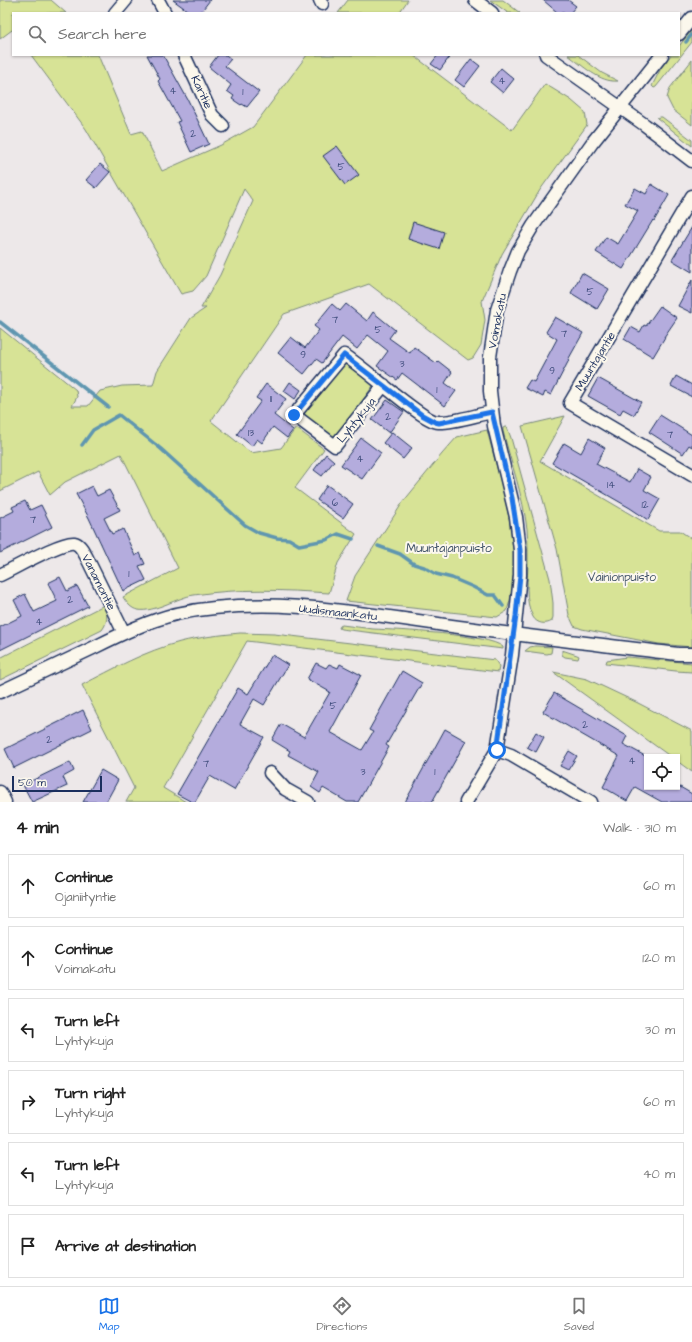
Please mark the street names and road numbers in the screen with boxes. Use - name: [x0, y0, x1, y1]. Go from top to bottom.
- street label: Karitie: [186, 73, 217, 112]
- street label: Voimakatu: [484, 292, 511, 350]
- street label: Muuntajantie: [571, 328, 620, 394]
- street label: Lyhtykuja: [333, 394, 381, 447]
- street label: Vanamontie: [77, 551, 120, 614]
- street label: Uudismaankatu: [298, 600, 378, 625]

